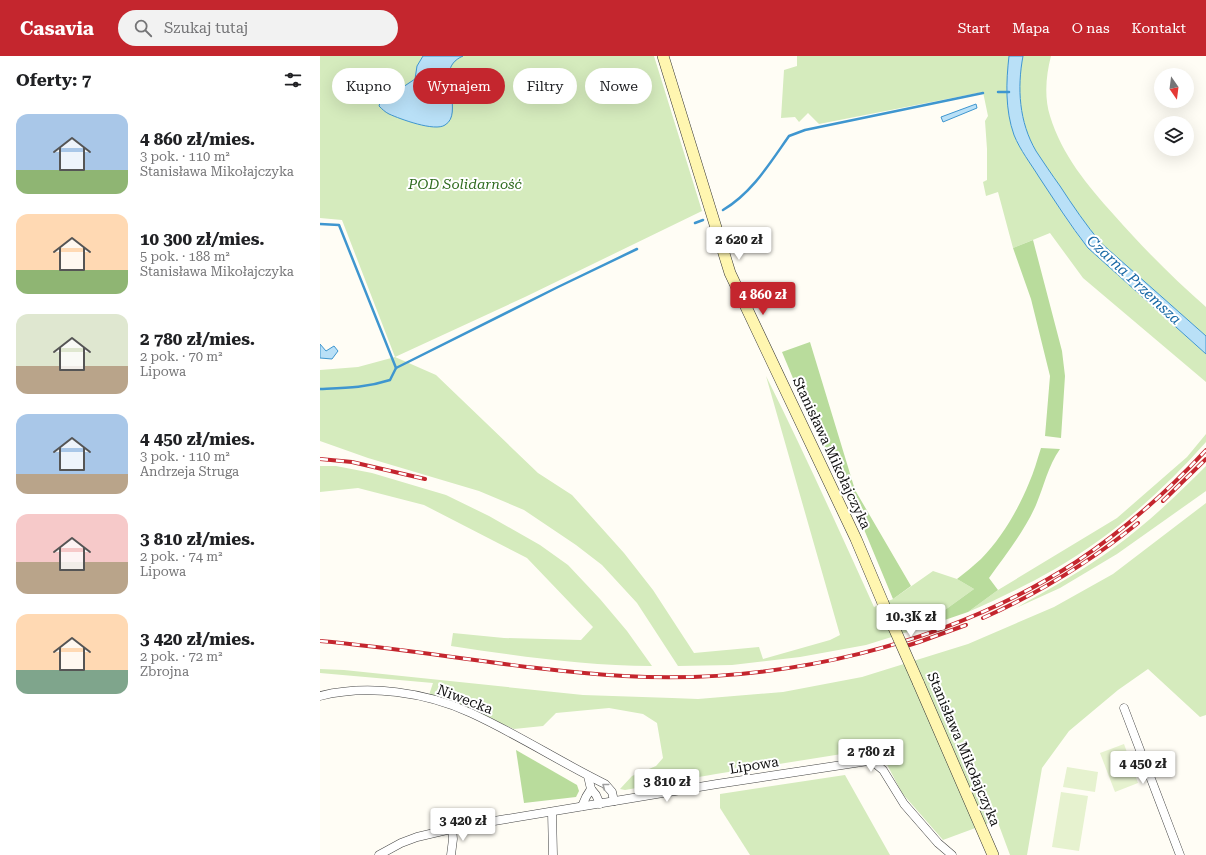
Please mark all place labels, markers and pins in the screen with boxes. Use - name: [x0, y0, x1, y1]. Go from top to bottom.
- pin: 2 620 zł: [698, 227, 780, 261]
- pin: 4 860 zł: [722, 282, 804, 316]
- pin: 10.3K zł: [870, 604, 952, 638]
- pin: 2 780 zł: [830, 739, 912, 773]
- pin: 4 450 zł: [1102, 751, 1184, 785]
- pin: 3 810 zł: [626, 769, 708, 803]
- pin: 3 420 zł: [422, 808, 504, 842]

